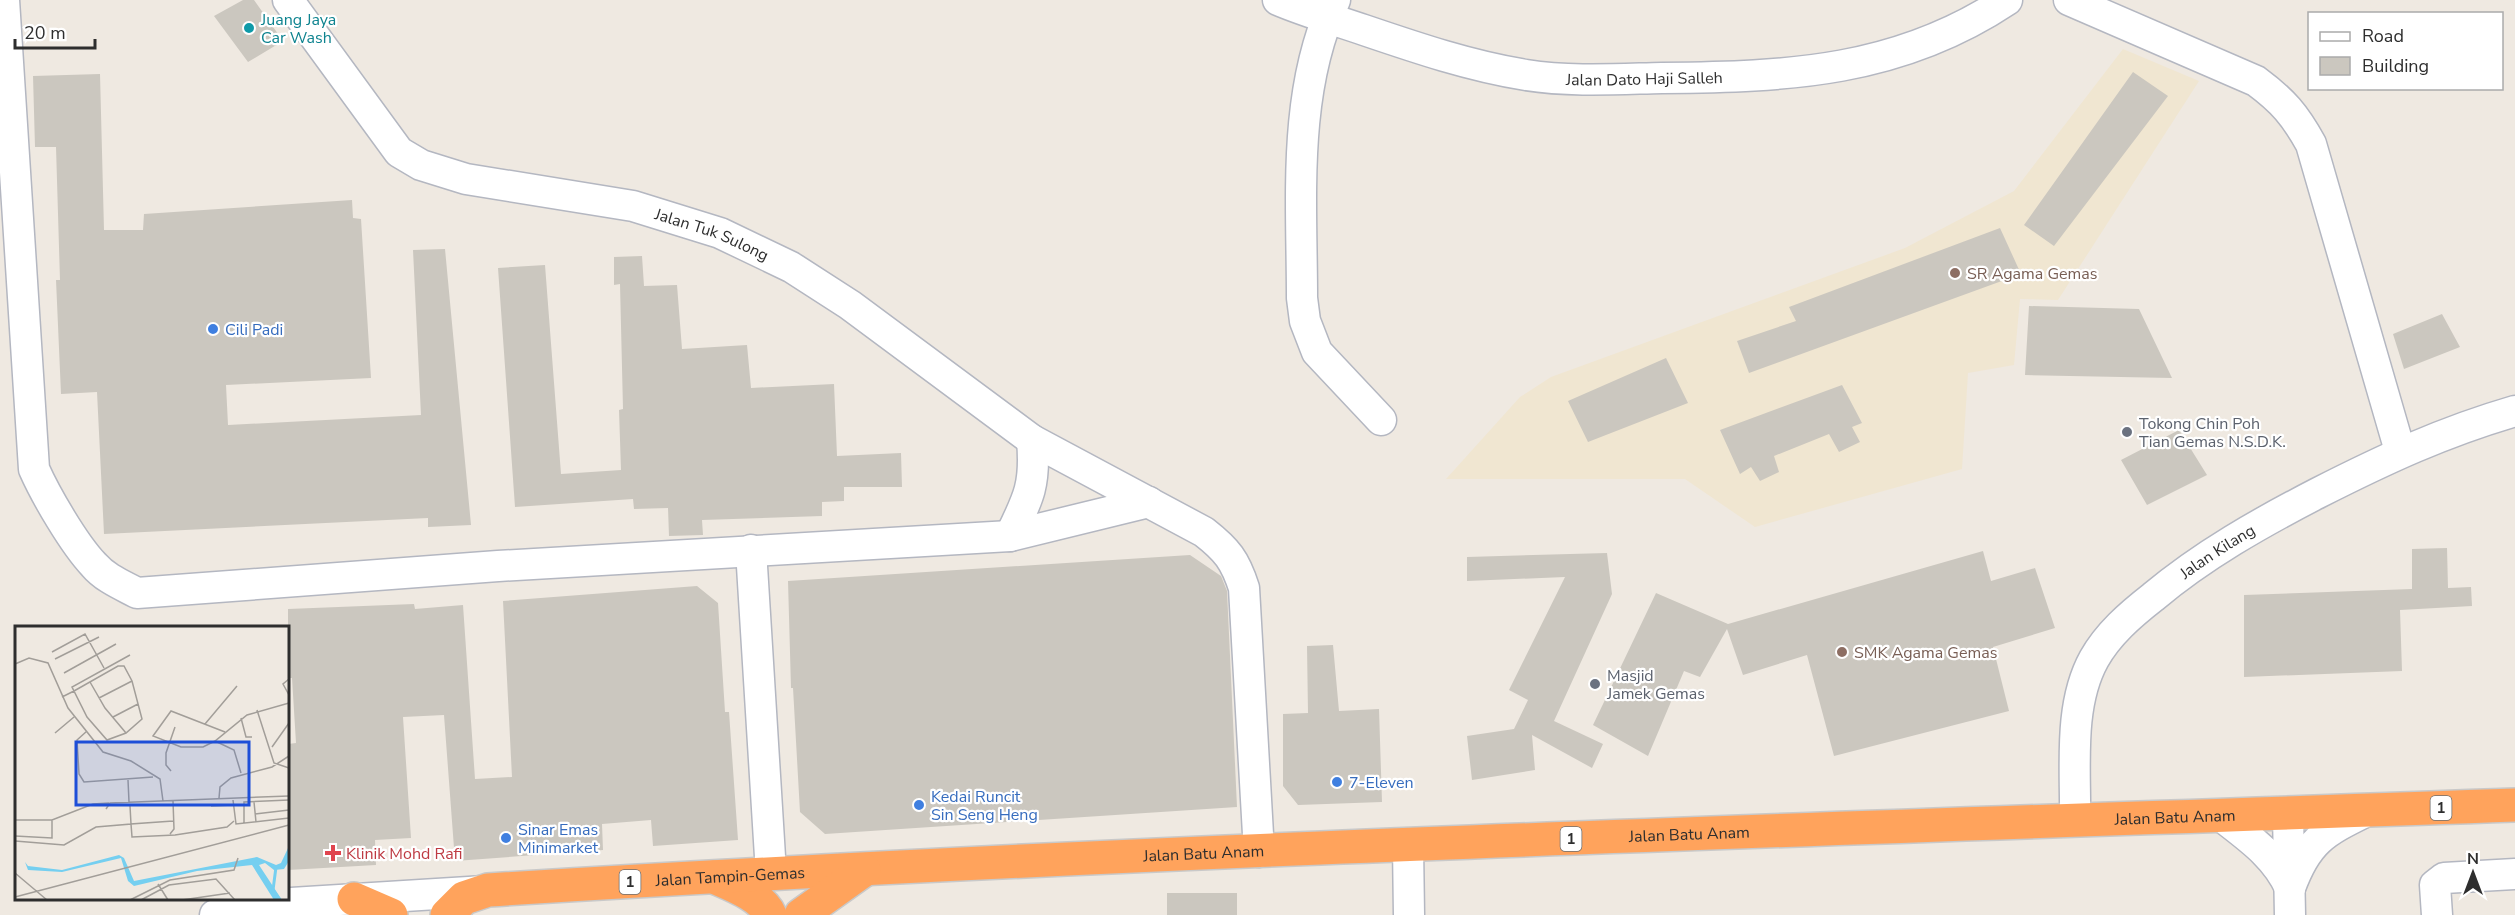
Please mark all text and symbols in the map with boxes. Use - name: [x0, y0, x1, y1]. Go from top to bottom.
- place label: Juang Jaya Car Wash: [260, 9, 336, 49]
- scale bar: [15, 12, 94, 50]
- legend: [2308, 12, 2503, 90]
- text: 20 m: [24, 21, 66, 45]
- marker: Juang Jaya Car Wash: [242, 21, 256, 35]
- text: Road: [2362, 24, 2404, 48]
- text: Building: [2362, 54, 2429, 78]
- street label: Jalan Dato Haji Salleh: [1565, 67, 1723, 92]
- street label: Jalan Tuk Sulong: [651, 203, 772, 267]
- place label: SR Agama Gemas: [1967, 263, 2097, 285]
- marker: SR Agama Gemas: [1948, 266, 1962, 280]
- place label: Cili Padi: [225, 319, 283, 341]
- marker: Cili Padi: [206, 322, 220, 336]
- place label: Tokong Chin Poh Tian Gemas N.S.D.K.: [2139, 413, 2286, 453]
- marker: Tokong Chin Poh Tian Gemas N.S.D.K.: [2120, 425, 2134, 439]
- street label: Jalan Kilang: [2175, 520, 2259, 585]
- inset map: [15, 626, 290, 900]
- place label: SMK Agama Gemas: [1854, 642, 1997, 664]
- marker: SMK Agama Gemas: [1835, 645, 1849, 659]
- place label: Masjid Jamek Gemas: [1606, 665, 1705, 705]
- marker: Masjid Jamek Gemas: [1588, 677, 1602, 691]
- place label: 7-Eleven: [1349, 772, 1414, 794]
- marker: 7-Eleven: [1330, 775, 1344, 789]
- place label: Kedai Runcit Sin Seng Heng: [931, 786, 1038, 826]
- road number: 1: [2430, 796, 2452, 820]
- marker: Kedai Runcit Sin Seng Heng: [912, 798, 926, 812]
- street label: Jalan Batu Anam: [2113, 805, 2236, 831]
- place label: Sinar Emas Minimarket: [518, 819, 598, 859]
- street label: Jalan Batu Anam: [1627, 822, 1750, 848]
- road number: 1: [1560, 827, 1582, 851]
- marker: Sinar Emas Minimarket: [499, 831, 513, 845]
- street label: Jalan Batu Anam: [1142, 840, 1265, 868]
- place label: Klinik Mohd Rafi: [346, 843, 463, 865]
- north arrow: [2443, 843, 2503, 903]
- marker: Klinik Mohd Rafi: [324, 844, 342, 862]
- text: N: [2467, 848, 2479, 870]
- street label: Jalan Tampin-Gemas: [654, 862, 806, 892]
- road number: 1: [620, 870, 640, 894]

